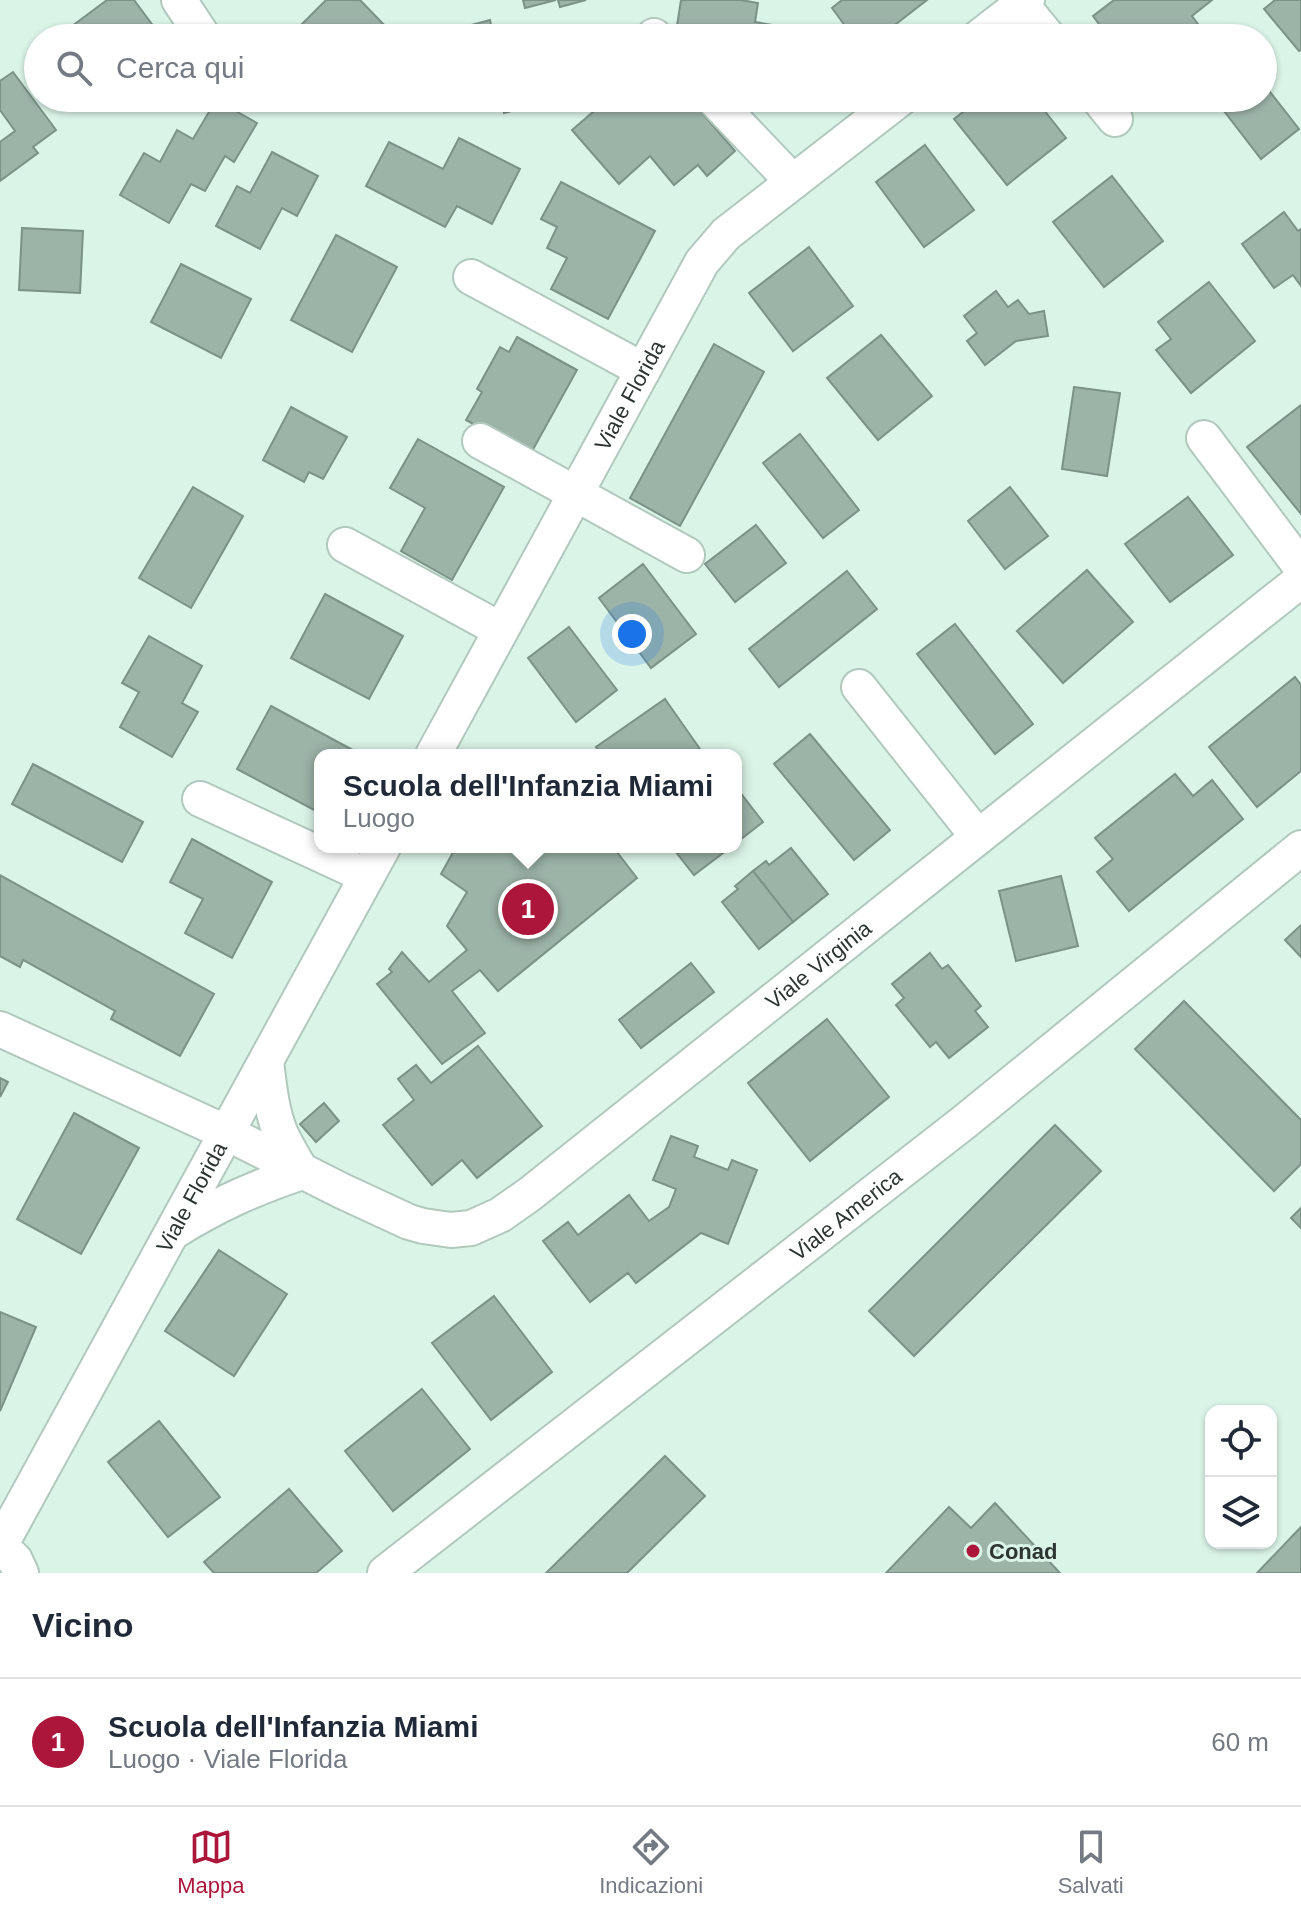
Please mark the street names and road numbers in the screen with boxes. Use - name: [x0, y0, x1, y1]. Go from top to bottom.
- street label: Viale Florida: [590, 335, 670, 455]
- street label: Viale Virginia: [761, 915, 877, 1014]
- street label: Viale Florida: [151, 1137, 232, 1257]
- street label: Viale America: [785, 1163, 907, 1266]

